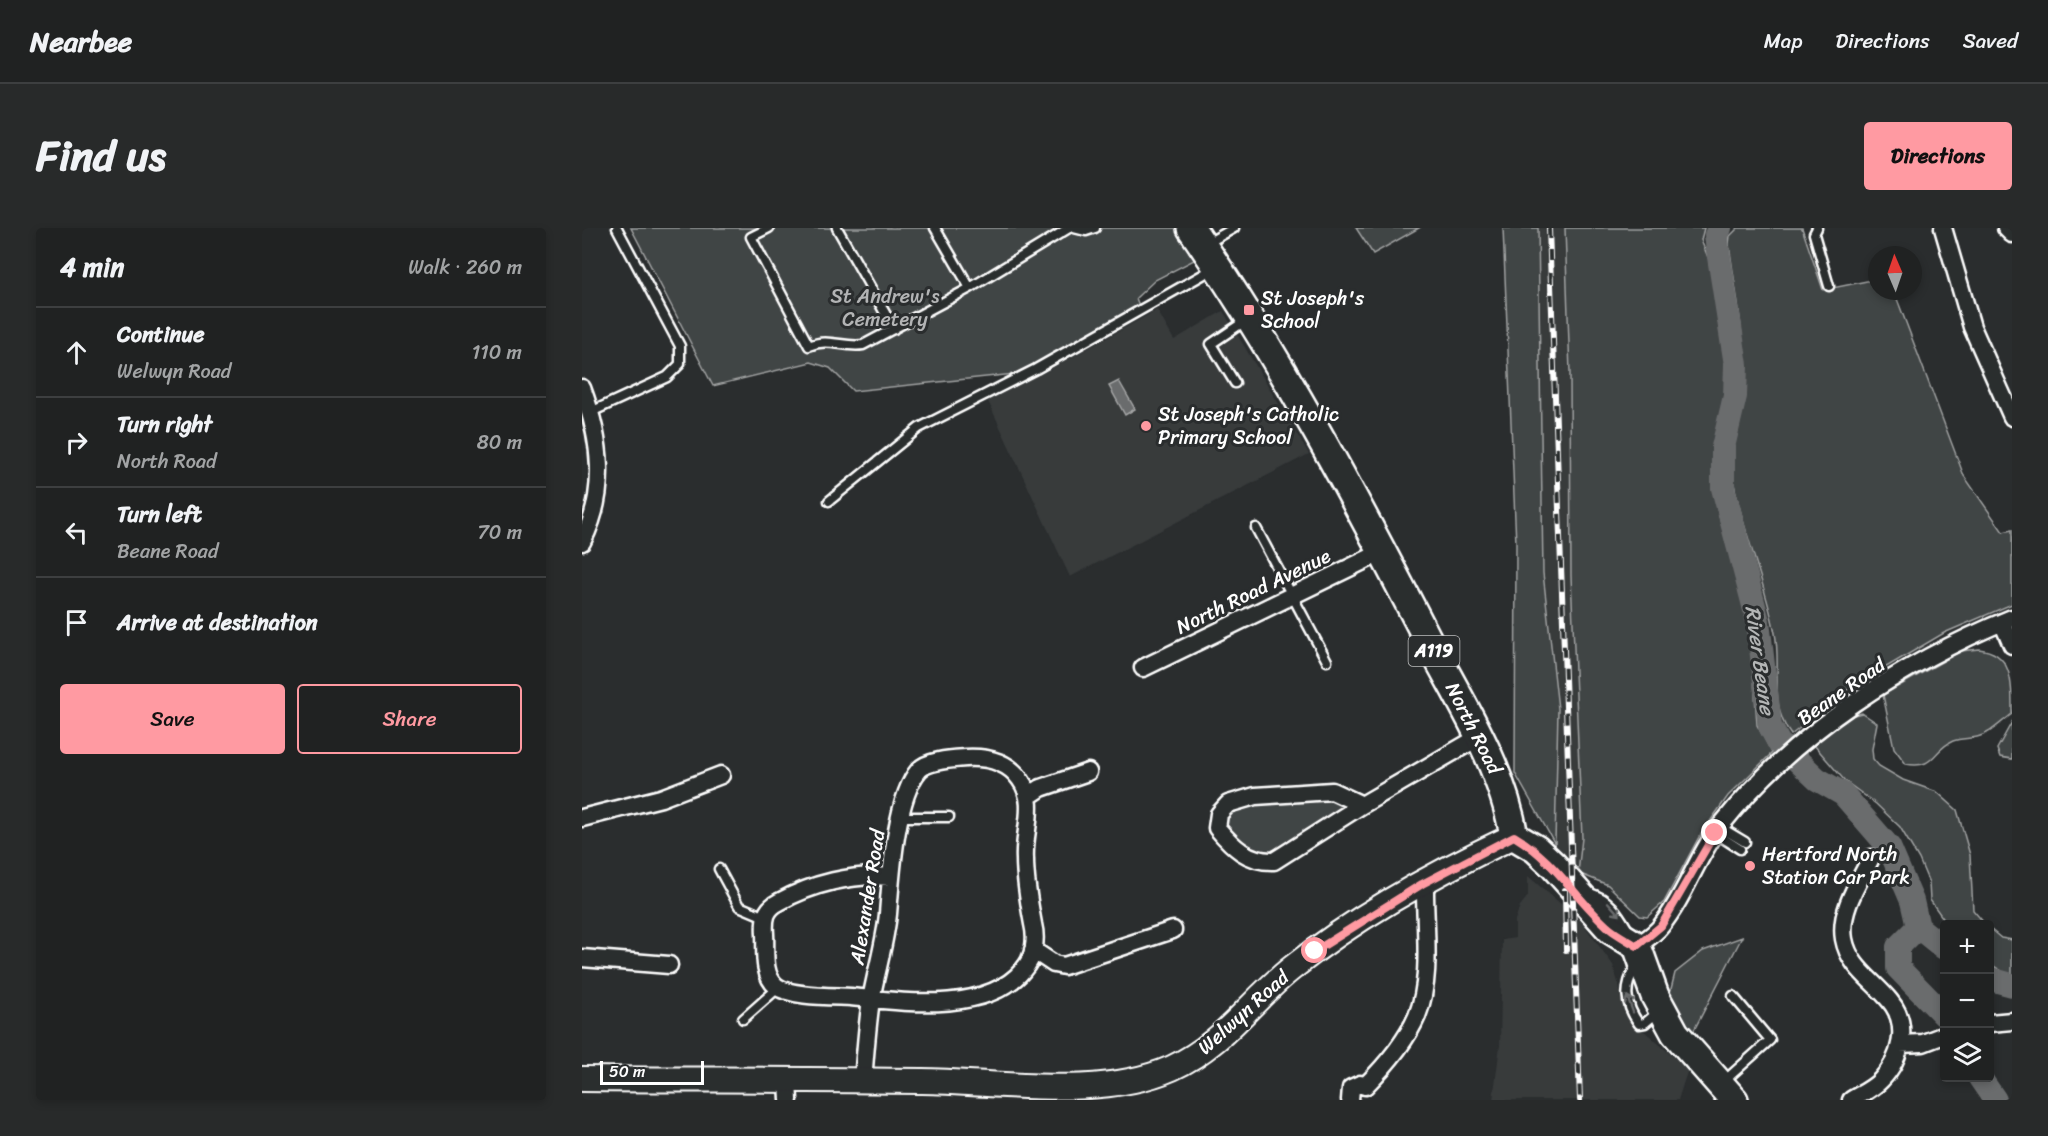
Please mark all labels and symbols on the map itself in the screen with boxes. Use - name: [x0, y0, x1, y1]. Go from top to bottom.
- north arrow: [1868, 246, 1922, 300]
- park label: St Andrew's Cemetery: [831, 279, 940, 337]
- place label: St Joseph's School: [1261, 281, 1365, 339]
- marker: St Joseph's School: [1242, 303, 1256, 317]
- place label: St Joseph's Catholic Primary School: [1158, 397, 1339, 455]
- marker: St Joseph's Catholic Primary School: [1139, 419, 1153, 433]
- street label: North Road Avenue: [1170, 539, 1337, 644]
- water label: River Beane: [1734, 603, 1787, 719]
- road number: A119: [1408, 636, 1460, 666]
- street label: Beane Road: [1790, 647, 1894, 735]
- street label: North Road: [1435, 676, 1512, 782]
- route end: [1701, 819, 1727, 845]
- street label: Alexander Road: [839, 825, 896, 968]
- place label: Hertford North Station Car Park: [1762, 837, 1910, 895]
- marker: Hertford North Station Car Park: [1743, 859, 1757, 873]
- one-way arrow: [1607, 902, 1621, 917]
- route start: [1301, 937, 1327, 963]
- street label: Welwyn Road: [1189, 960, 1299, 1064]
- one-way arrow: [1623, 995, 1634, 1014]
- scale bar: [600, 1058, 704, 1086]

